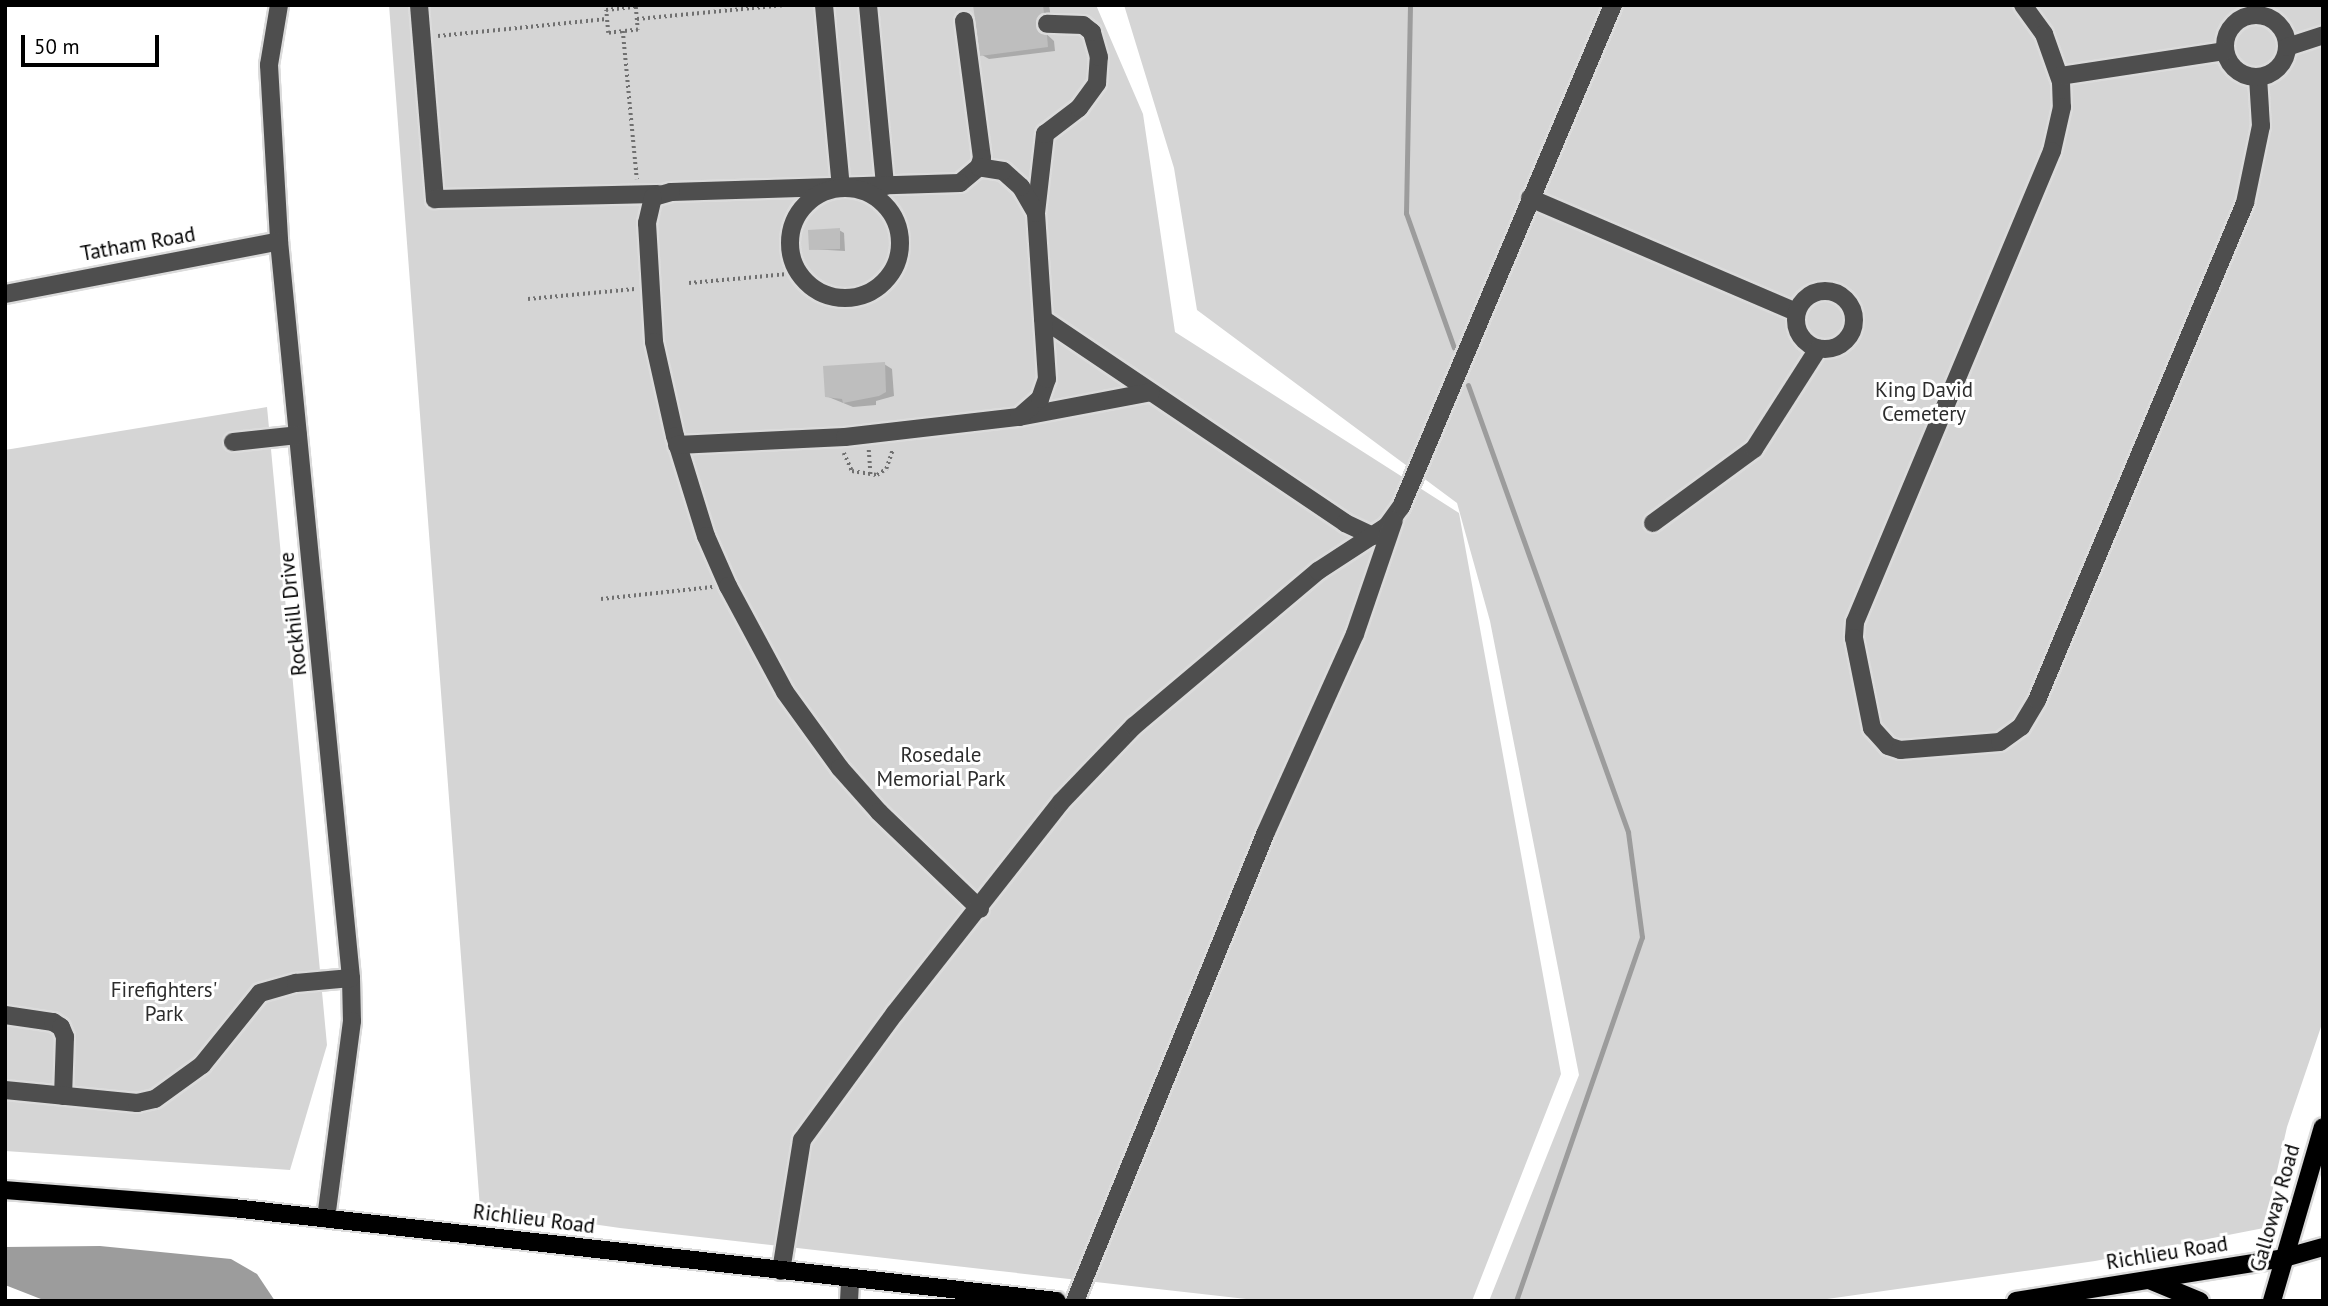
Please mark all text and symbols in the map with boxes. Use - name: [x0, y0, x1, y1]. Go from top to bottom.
- scale bar: [24, 21, 163, 65]
- text: 50 m: [34, 33, 80, 60]
- street label: Tatham Road: [79, 222, 197, 266]
- park label: King David Cemetery: [1875, 377, 1973, 427]
- street label: Rockhill Drive: [274, 551, 312, 677]
- park label: Rosedale Memorial Park: [876, 742, 1006, 792]
- park label: Firefighters' Park: [111, 977, 217, 1027]
- street label: Galloway Road: [2245, 1141, 2305, 1275]
- street label: Richlieu Road: [471, 1199, 597, 1239]
- street label: Richlieu Road: [2104, 1231, 2230, 1275]

